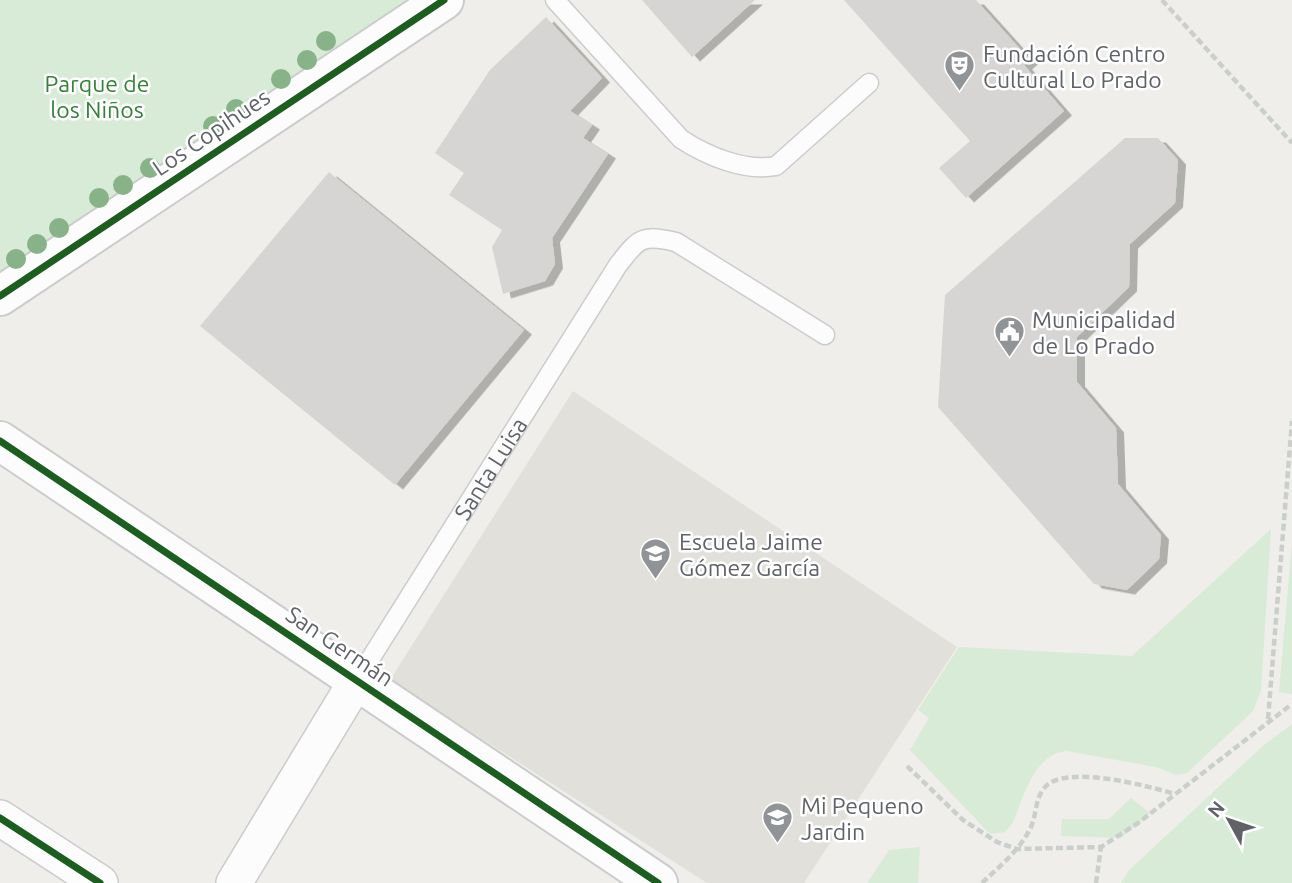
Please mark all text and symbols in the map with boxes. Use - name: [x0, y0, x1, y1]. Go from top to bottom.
- place label: Fundación Centro Cultural Lo Prado: [983, 41, 1166, 92]
- theatre icon: Fundación Centro Cultural Lo Prado: [943, 49, 977, 93]
- park label: Parque de los Niños: [45, 71, 149, 122]
- street label: Los Copihues: [148, 84, 274, 180]
- place label: Municipalidad de Lo Prado: [1032, 307, 1176, 358]
- public building icon: Municipalidad de Lo Prado: [992, 315, 1026, 359]
- street label: Santa Luisa: [449, 413, 531, 524]
- place label: Escuela Jaime Gómez García: [679, 529, 823, 580]
- school or university icon: Escuela Jaime Gómez García: [639, 537, 673, 581]
- street label: San Germán: [282, 601, 398, 691]
- north arrow: [1194, 785, 1264, 855]
- place label: Mi Pequeno Jardin: [801, 793, 924, 844]
- text: N: [1203, 797, 1229, 822]
- school or university icon: Mi Pequeno Jardin: [761, 801, 795, 845]

